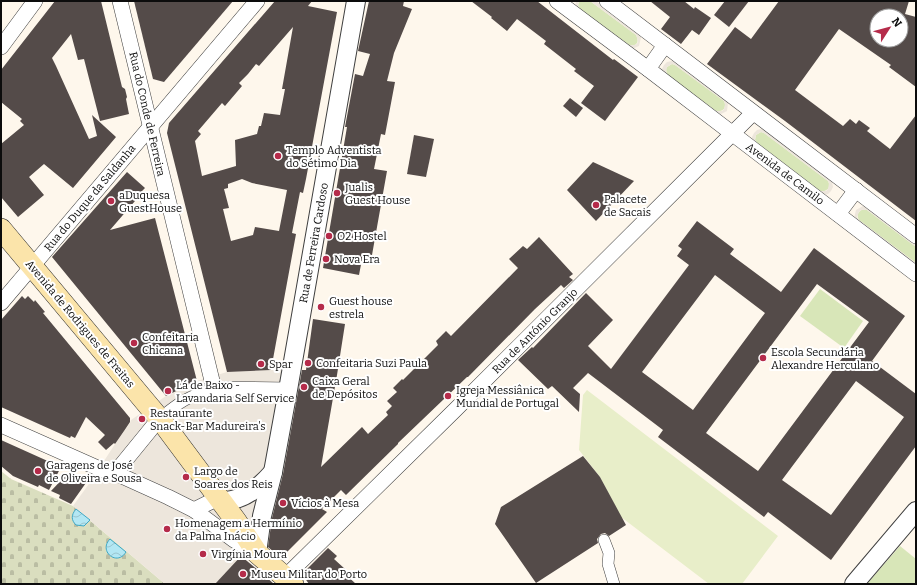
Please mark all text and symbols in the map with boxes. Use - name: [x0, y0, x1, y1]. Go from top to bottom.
- north arrow: [869, 8, 909, 48]
- text: N: [889, 15, 905, 30]
- street label: Rua do Conde de Ferreira: [126, 50, 168, 178]
- street label: Avenida de Camilo: [743, 140, 827, 208]
- street label: Rua do Duque da Saldanha: [41, 142, 139, 254]
- place label: Templo Adventista do Sétimo Dia: [286, 144, 382, 170]
- marker: Templo Adventista do Sétimo Dia: [273, 151, 283, 161]
- place label: Jualis Guest House: [344, 181, 410, 207]
- street label: Rua de Ferreira Cardoso: [297, 182, 331, 304]
- marker: Jualis Guest House: [332, 188, 342, 198]
- place label: aDuquesa GuestHouse: [119, 189, 182, 215]
- place label: Palacete de Sacais: [604, 193, 651, 219]
- marker: aDuquesa GuestHouse: [106, 196, 116, 206]
- marker: Palacete de Sacais: [591, 200, 601, 210]
- place label: O2 Hostel: [337, 230, 387, 243]
- marker: O2 Hostel: [324, 231, 334, 241]
- place label: Nova Era: [334, 253, 380, 266]
- marker: Nova Era: [321, 254, 331, 264]
- street label: Avenida de Rodrigues de Freitas: [23, 258, 137, 390]
- street label: Rua de António Granjo: [490, 286, 580, 376]
- place label: Guest house estrela: [329, 295, 393, 321]
- marker: Guest house estrela: [316, 302, 326, 312]
- place label: Confeitaria Chicana: [142, 331, 199, 357]
- marker: Confeitaria Chicana: [129, 338, 139, 348]
- place label: Escola Secundária Alexandre Herculano: [771, 346, 879, 372]
- marker: Escola Secundária Alexandre Herculano: [758, 353, 768, 363]
- place label: Confeitaria Suzi Paula: [316, 357, 427, 370]
- place label: Spar: [269, 358, 293, 371]
- marker: Confeitaria Suzi Paula: [303, 358, 313, 368]
- marker: Spar: [256, 359, 266, 369]
- place label: Caixa Geral de Depósitos: [312, 375, 377, 401]
- place label: Lá de Baixo - Lavandaria Self Service: [176, 379, 294, 405]
- marker: Caixa Geral de Depósitos: [299, 382, 309, 392]
- place label: Igreja Messiânica Mundial de Portugal: [456, 384, 559, 410]
- marker: Lá de Baixo - Lavandaria Self Service: [163, 386, 173, 396]
- marker: Igreja Messiânica Mundial de Portugal: [443, 391, 453, 401]
- place label: Restaurante Snack-Bar Madureira's: [150, 407, 265, 433]
- marker: Restaurante Snack-Bar Madureira's: [137, 414, 147, 424]
- place label: Garagens de José de Oliveira e Sousa: [46, 459, 142, 485]
- place label: Largo de Soares dos Reis: [194, 465, 273, 491]
- marker: Garagens de José de Oliveira e Sousa: [33, 466, 43, 476]
- marker: Largo de Soares dos Reis: [181, 472, 191, 482]
- place label: Vícios à Mesa: [291, 497, 359, 510]
- marker: Vícios à Mesa: [278, 498, 288, 508]
- place label: Homenagem a Hermínio da Palma Inácio: [175, 517, 302, 543]
- marker: Homenagem a Hermínio da Palma Inácio: [162, 524, 172, 534]
- place label: Virgínia Moura: [211, 548, 287, 561]
- marker: Virgínia Moura: [198, 549, 208, 559]
- place label: Museu Militar do Porto: [251, 568, 367, 581]
- marker: Museu Militar do Porto: [238, 569, 248, 579]

